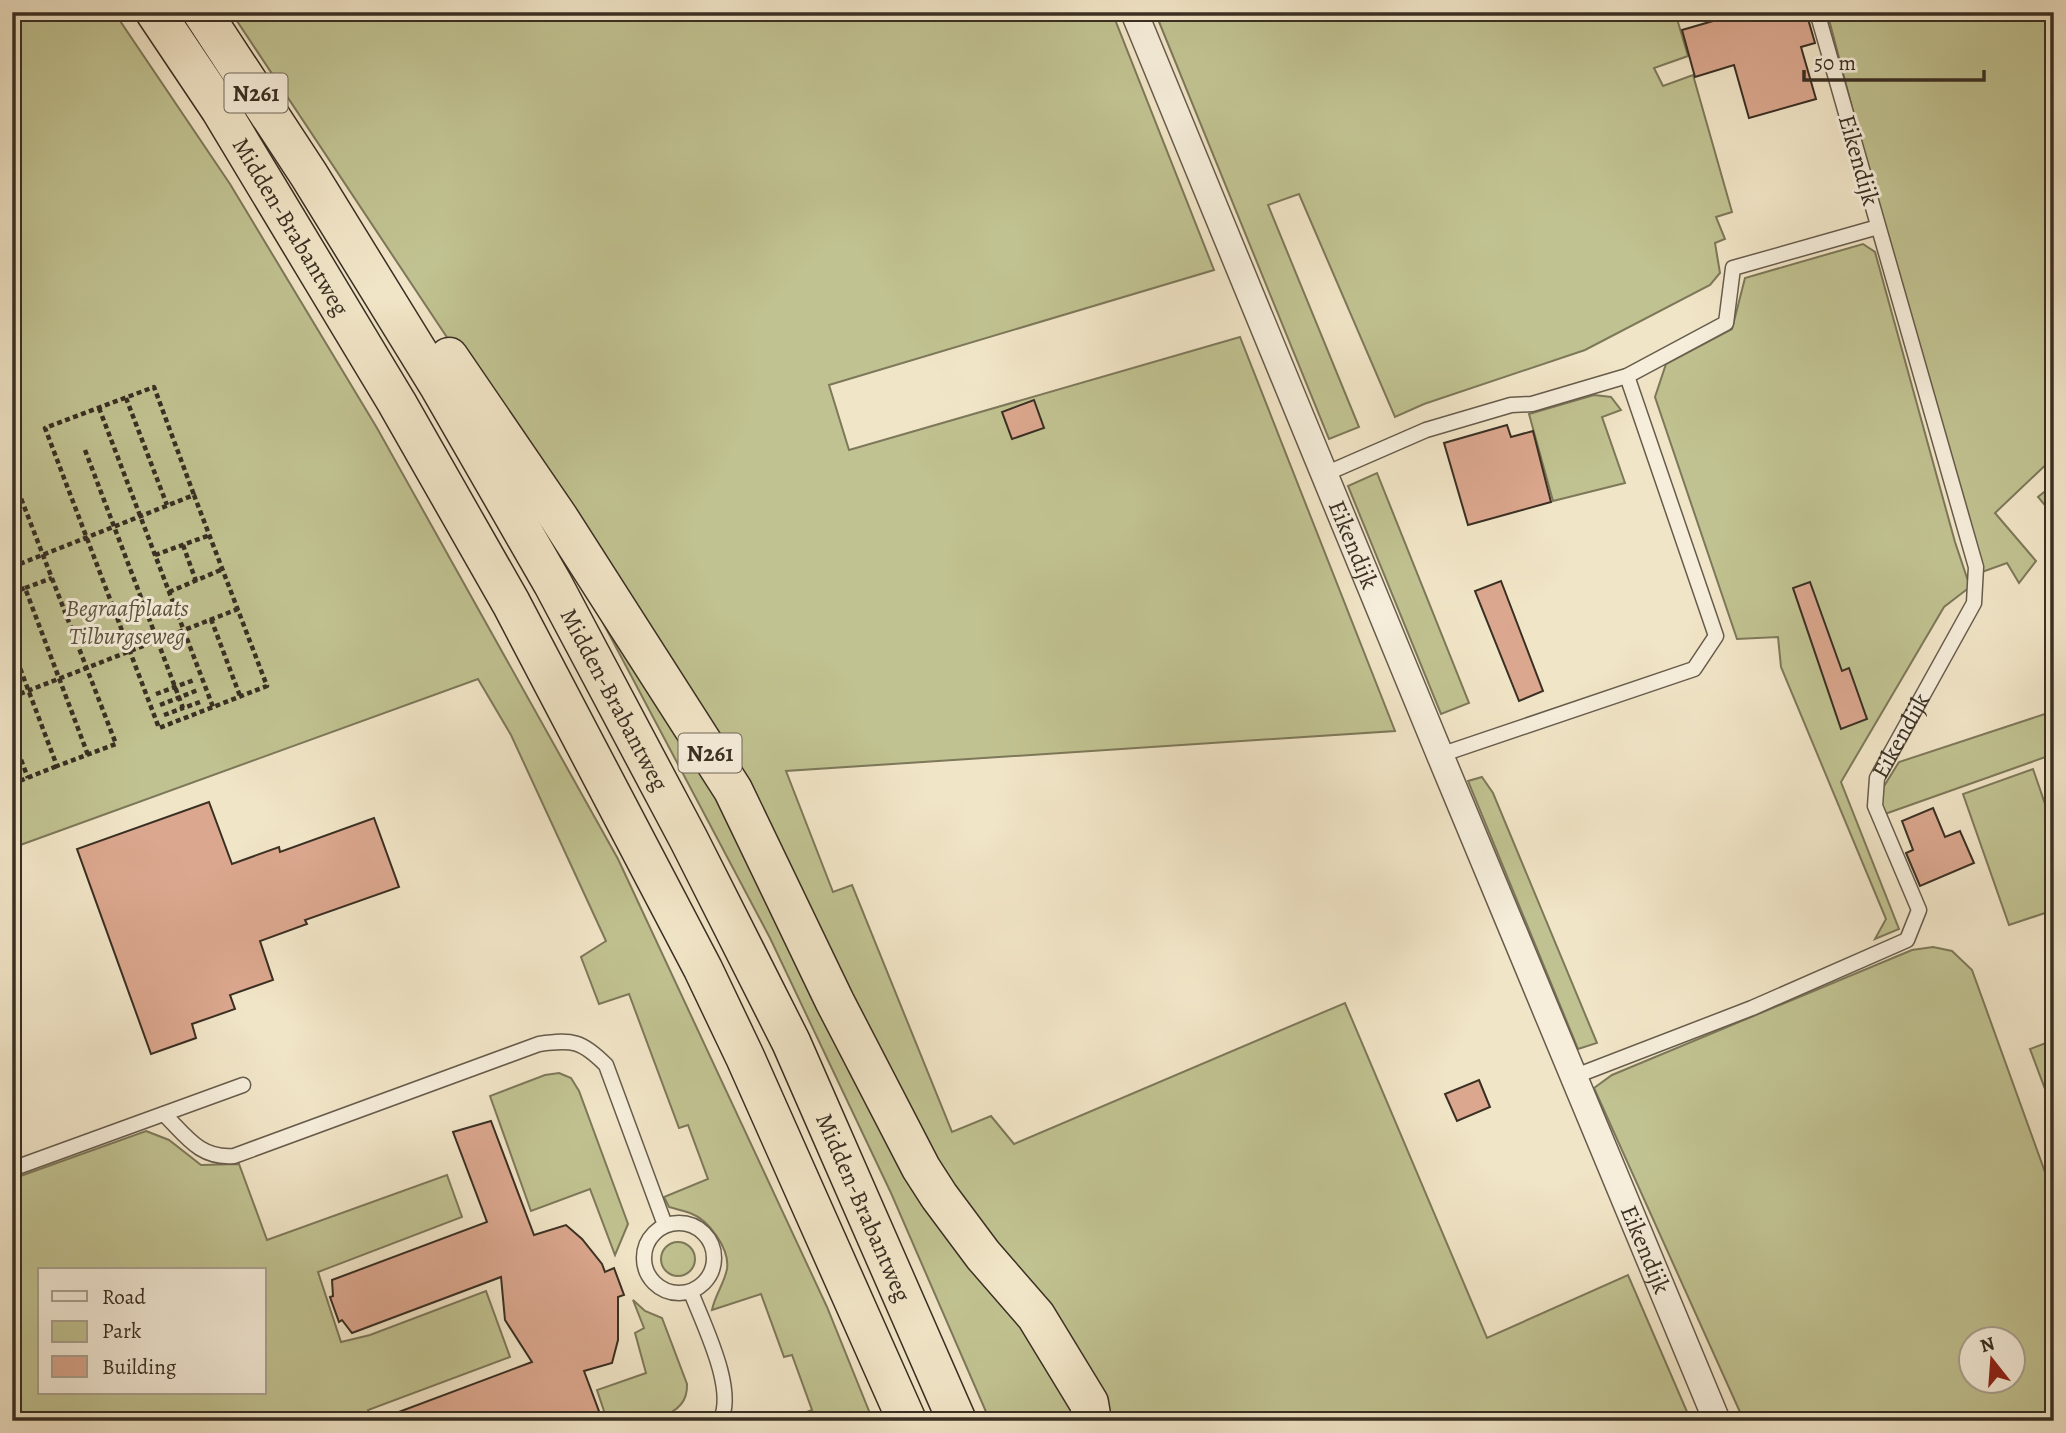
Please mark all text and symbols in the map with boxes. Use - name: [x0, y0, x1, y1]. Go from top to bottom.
- scale bar: [1804, 38, 1984, 82]
- text: 50 m: [1814, 49, 1856, 77]
- road number: N261: [224, 74, 288, 113]
- street label: Eikendijk: [1831, 111, 1887, 209]
- street label: Midden-Brabantweg: [225, 131, 357, 322]
- street label: Eikendijk: [1321, 495, 1386, 594]
- park label: Begraafplaats Tilburgseweg: [65, 592, 189, 652]
- street label: Midden-Brabantweg: [553, 602, 676, 796]
- street label: Eikendijk: [1864, 687, 1937, 784]
- road number: N261: [678, 734, 742, 772]
- street label: Midden-Brabantweg: [808, 1108, 919, 1307]
- street label: Eikendijk: [1613, 1200, 1678, 1299]
- legend: [38, 1268, 266, 1394]
- text: Road: [102, 1283, 146, 1311]
- text: Park: [102, 1317, 142, 1345]
- north arrow: [1958, 1324, 2028, 1394]
- text: N: [1977, 1330, 1998, 1359]
- text: Building: [102, 1353, 177, 1381]

